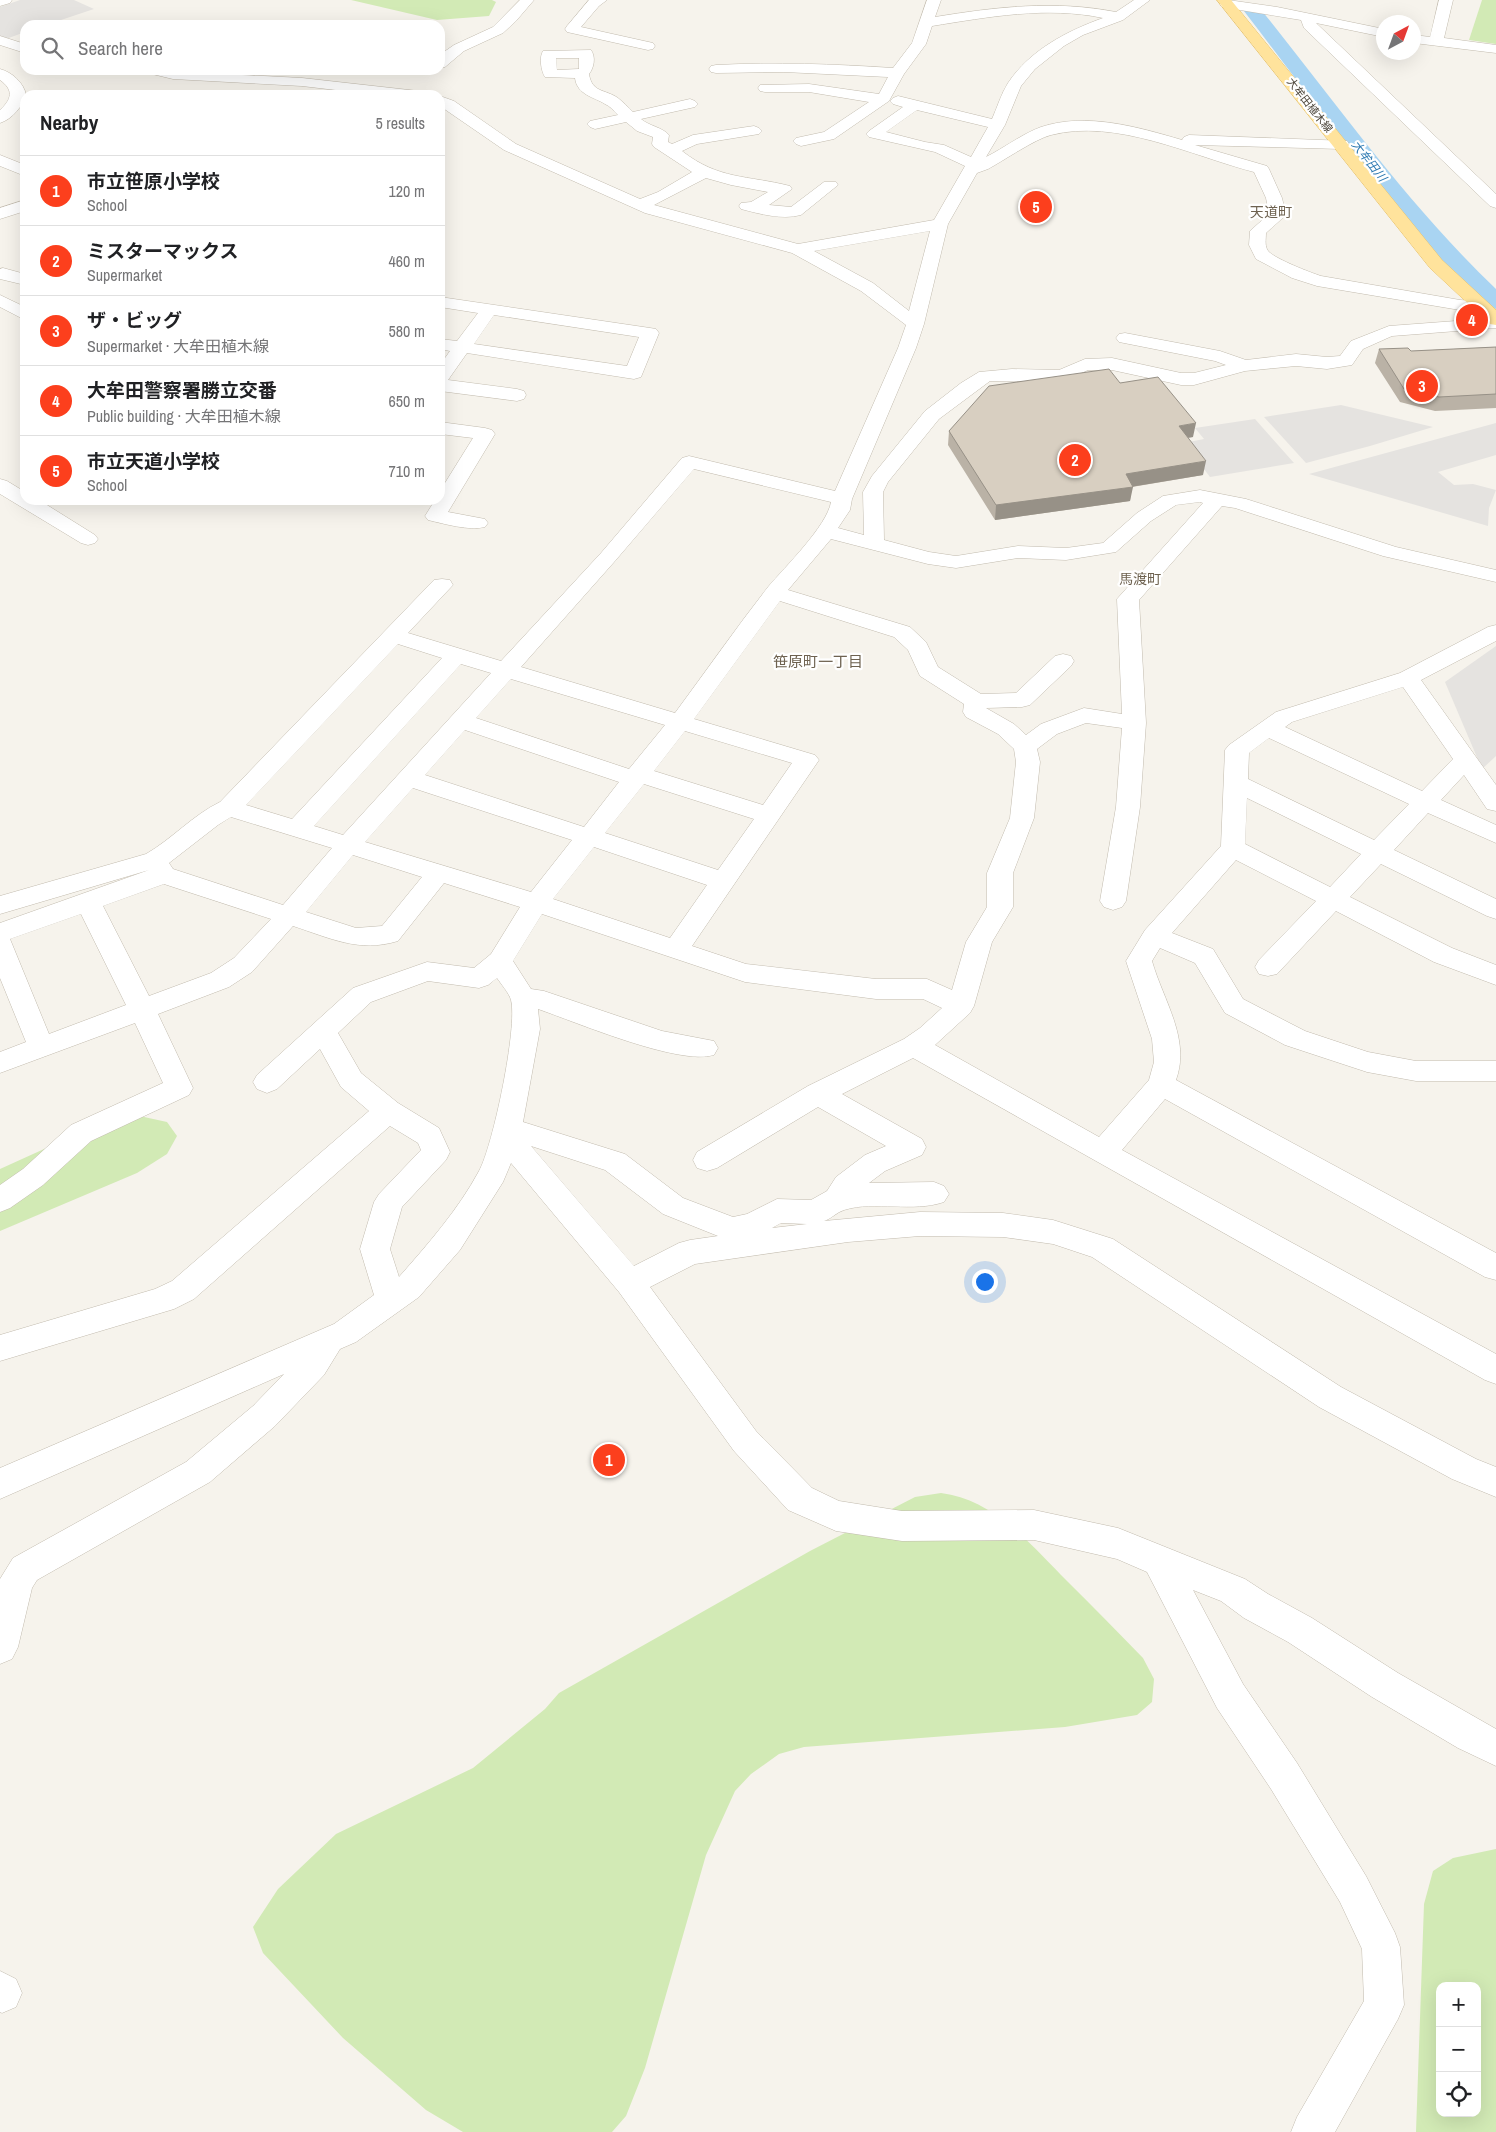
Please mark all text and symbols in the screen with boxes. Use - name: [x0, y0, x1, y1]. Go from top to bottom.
- north arrow: [1376, 15, 1421, 60]
- search box: [20, 20, 445, 75]
- icon: search: [38, 34, 66, 62]
- text: Search here: [78, 35, 163, 61]
- street label: 大牟田植木線: [1284, 75, 1336, 135]
- text: Nearby: [40, 108, 98, 137]
- text: 5 results: [375, 112, 425, 134]
- water label: 大牟田川: [1348, 137, 1391, 186]
- text: 市立笹原小学校: [87, 168, 220, 194]
- text: 1: [52, 180, 60, 202]
- text: 120 m: [389, 180, 425, 202]
- pin: 5: [1020, 188, 1052, 226]
- text: School: [87, 194, 127, 216]
- district label: 天道町: [1250, 203, 1292, 221]
- text: ミスターマックス: [87, 238, 238, 264]
- text: 2: [52, 250, 60, 272]
- text: 460 m: [389, 250, 425, 272]
- text: Supermarket: [87, 264, 162, 286]
- pin: 4: [1456, 301, 1488, 339]
- text: ザ・ビッグ: [87, 307, 182, 333]
- text: 3: [52, 320, 60, 342]
- text: 580 m: [389, 320, 425, 342]
- text: Supermarket · 大牟田植木線: [87, 335, 269, 357]
- pin: 3: [1406, 367, 1438, 405]
- text: 大牟田警察署勝立交番: [87, 377, 277, 403]
- text: 4: [52, 390, 60, 412]
- text: 650 m: [389, 390, 425, 412]
- text: Public building · 大牟田植木線: [87, 405, 281, 427]
- pin: 2: [1059, 441, 1091, 479]
- text: 市立天道小学校: [87, 448, 220, 474]
- text: 5: [52, 460, 60, 482]
- text: 710 m: [389, 460, 425, 482]
- text: School: [87, 474, 127, 496]
- district label: 馬渡町: [1119, 570, 1161, 588]
- district label: 笹原町一丁目: [773, 651, 863, 672]
- your location: [972, 1269, 998, 1295]
- pin: 1: [593, 1441, 625, 1479]
- map controls: [1436, 1982, 1481, 2117]
- button: +: [1436, 1982, 1481, 2027]
- button: −: [1436, 2027, 1481, 2072]
- button: locate: [1436, 2072, 1481, 2117]

